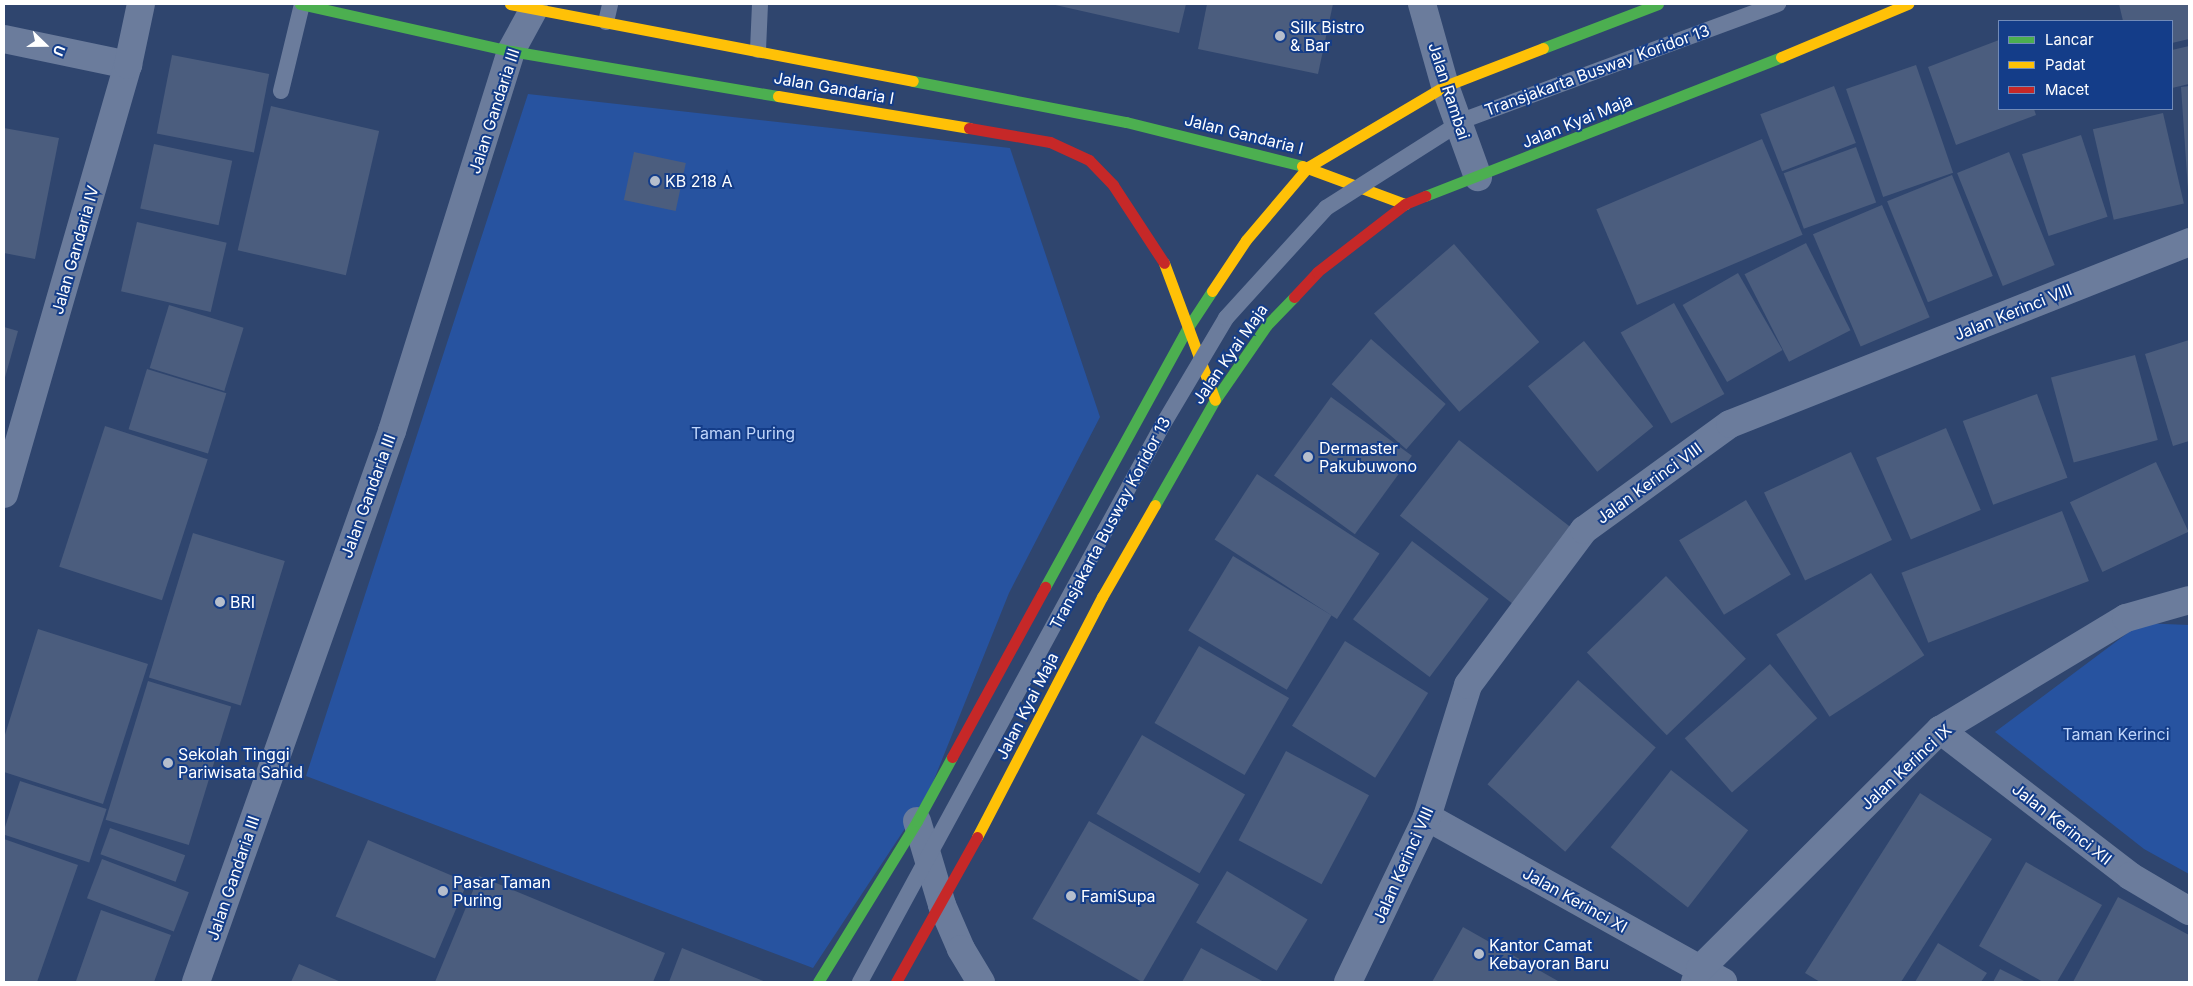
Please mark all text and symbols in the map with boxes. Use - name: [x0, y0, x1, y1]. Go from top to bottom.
- place label: Silk Bistro & Bar: [1290, 17, 1365, 55]
- north arrow: [20, 20, 70, 70]
- street label: Transjakarta Busway Koridor 13: [1482, 20, 1712, 120]
- legend: [1998, 20, 2173, 110]
- marker: Silk Bistro & Bar: [1274, 30, 1286, 42]
- text: Lancar: [2045, 30, 2094, 49]
- street label: Jalan Rambai: [1424, 40, 1474, 142]
- text: U: [50, 43, 69, 59]
- street label: Jalan Gandaria III: [465, 46, 523, 176]
- text: Padat: [2045, 55, 2086, 74]
- street label: Jalan Gandaria I: [772, 68, 896, 108]
- text: Macet: [2045, 80, 2089, 99]
- street label: Jalan Kyai Maja: [1519, 90, 1635, 152]
- street label: Jalan Gandaria I: [1182, 110, 1306, 158]
- place label: KB 218 A: [665, 171, 732, 191]
- marker: KB 218 A: [649, 175, 661, 187]
- street label: Jalan Gandaria IV: [47, 183, 103, 317]
- street label: Jalan Kerinci VIII: [1951, 280, 2075, 344]
- street label: Jalan Kyai Maja: [1188, 300, 1272, 408]
- street label: Transjakarta Busway Koridor 13: [1046, 413, 1174, 633]
- park label: Taman Puring: [691, 423, 795, 443]
- street label: Jalan Gandaria III: [337, 431, 399, 561]
- place label: Dermaster Pakubuwono: [1319, 438, 1417, 476]
- street label: Jalan Kerinci VIII: [1593, 438, 1705, 528]
- marker: Dermaster Pakubuwono: [1301, 450, 1315, 464]
- place label: BRI: [230, 592, 255, 612]
- marker: BRI: [214, 596, 226, 608]
- street label: Jalan Kyai Maja: [992, 649, 1062, 763]
- street label: Jalan Kerinci IX: [1857, 720, 1955, 814]
- park label: Taman Kerinci: [2062, 724, 2170, 744]
- place label: Sekolah Tinggi Pariwisata Sahid: [178, 744, 303, 782]
- marker: Sekolah Tinggi Pariwisata Sahid: [162, 757, 174, 769]
- street label: Jalan Kerinci XII: [2008, 779, 2116, 869]
- street label: Jalan Kerinci VIII: [1369, 804, 1437, 926]
- street label: Jalan Gandaria III: [203, 813, 263, 943]
- street label: Jalan Kerinci XI: [1519, 863, 1631, 937]
- place label: Pasar Taman Puring: [453, 872, 551, 910]
- marker: Pasar Taman Puring: [437, 885, 449, 897]
- place label: FamiSupa: [1081, 886, 1156, 906]
- marker: FamiSupa: [1065, 890, 1077, 902]
- place label: Kantor Camat Kebayoran Baru: [1489, 935, 1609, 973]
- marker: Kantor Camat Kebayoran Baru: [1473, 948, 1485, 960]

